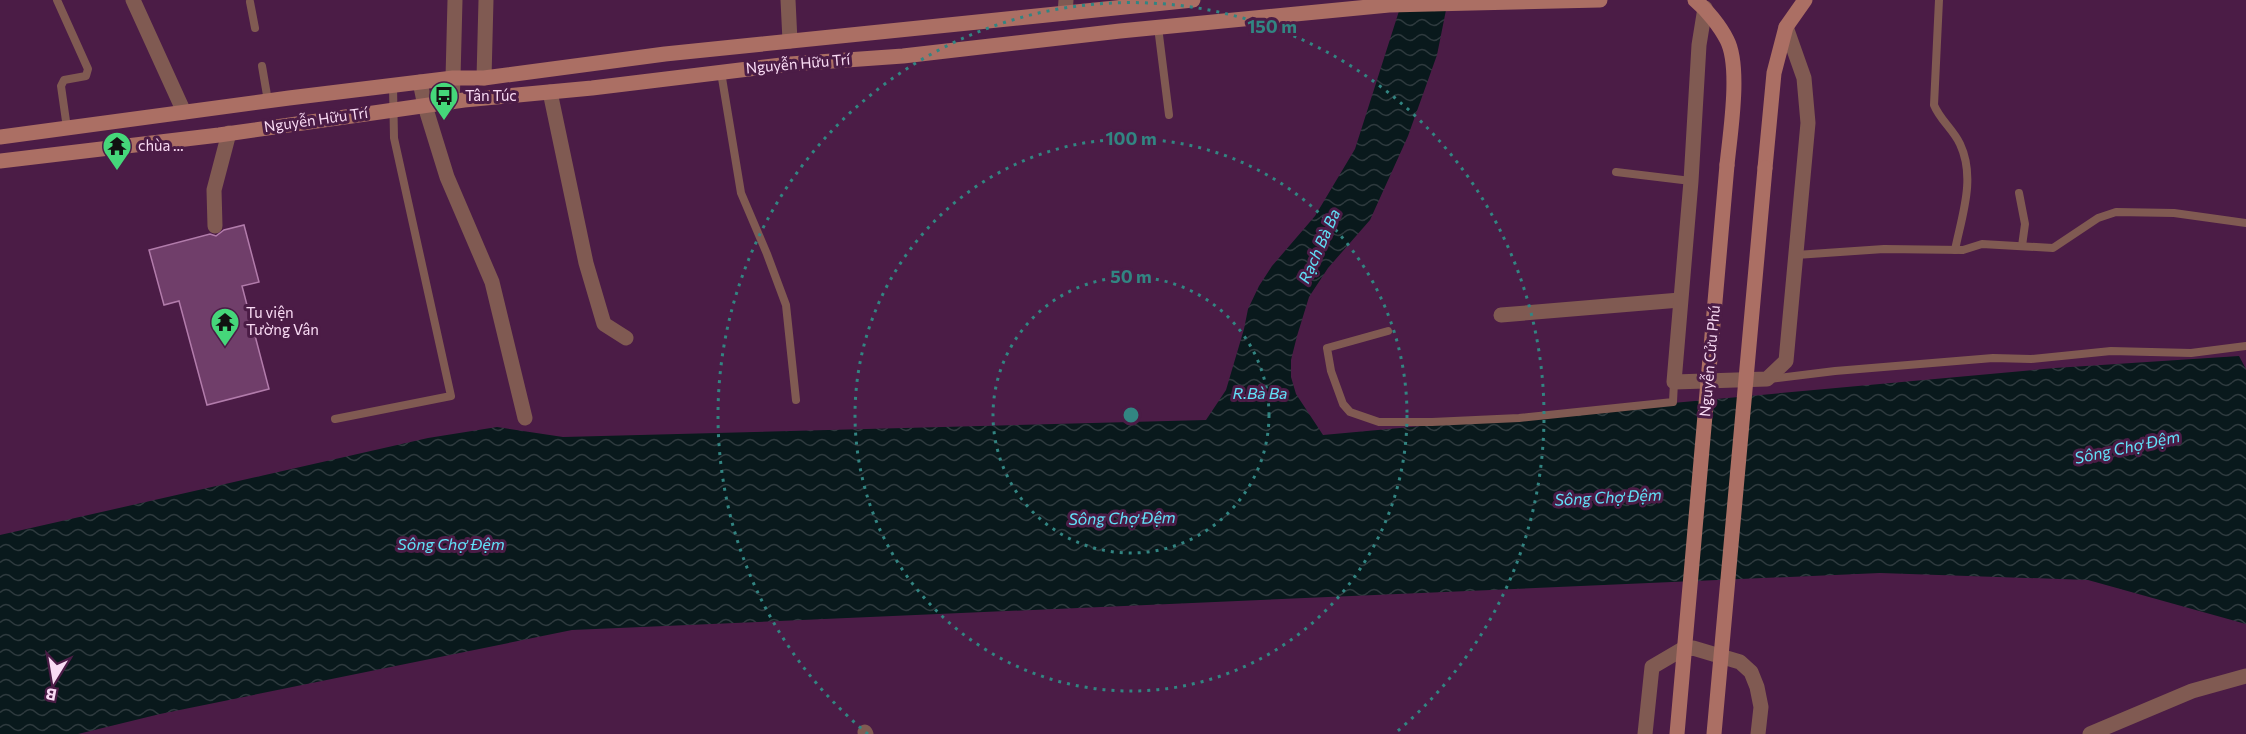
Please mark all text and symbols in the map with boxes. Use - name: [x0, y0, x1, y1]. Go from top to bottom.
- text: 150 m: [1247, 15, 1297, 37]
- street label: Nguyễn Hữu Trí: [745, 49, 852, 77]
- bus stop icon: Tân Túc: [428, 80, 460, 122]
- place label: Tân Túc: [465, 86, 517, 104]
- street label: Nguyễn Hữu Trí: [263, 103, 370, 135]
- text: 100 m: [1105, 127, 1157, 149]
- temple icon: chùa …: [101, 130, 133, 172]
- place label: chùa …: [138, 136, 184, 154]
- water label: Rạch Bà Ba: [1294, 206, 1343, 286]
- text: 50 m: [1110, 265, 1152, 287]
- place label: Tu viện Tường Vân: [246, 303, 319, 338]
- street label: Nguyễn Cửu Phú: [1695, 304, 1723, 418]
- temple icon: Tu viện Tường Vân: [209, 306, 241, 348]
- water label: R.Bà Ba: [1233, 383, 1287, 402]
- centre of rings: [1121, 405, 1141, 425]
- water label: Sông Chợ Đệm: [2072, 426, 2181, 467]
- water label: Sông Chợ Đệm: [1554, 484, 1662, 509]
- water label: Sông Chợ Đệm: [1068, 507, 1176, 528]
- water label: Sông Chợ Đệm: [397, 534, 505, 553]
- north arrow: [24, 650, 84, 710]
- text: B: [44, 685, 58, 706]

